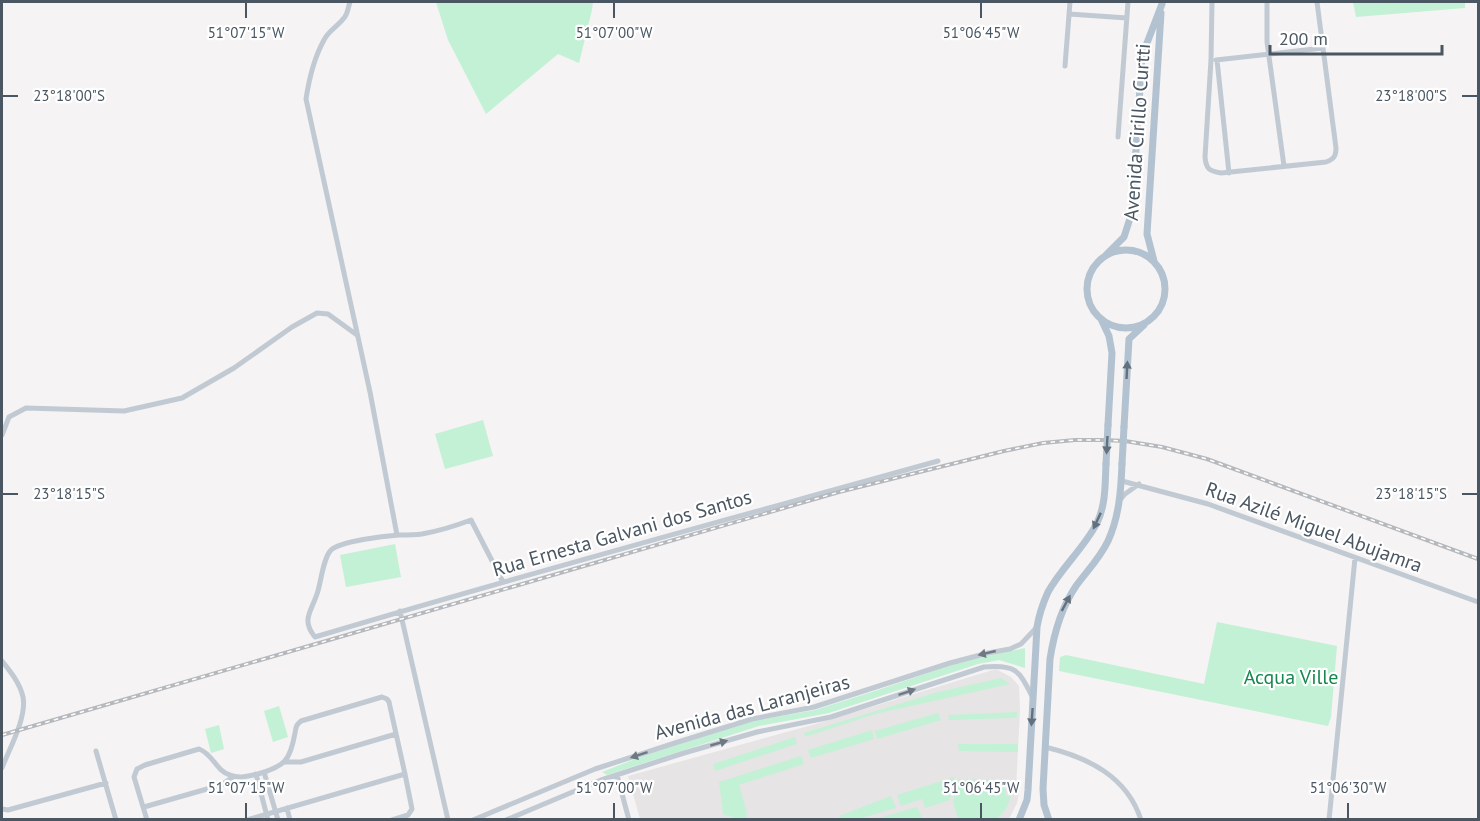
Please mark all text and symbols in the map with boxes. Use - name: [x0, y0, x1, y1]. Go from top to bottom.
- scale bar: [1270, 18, 1442, 56]
- text: 51°07'15"W: [208, 23, 285, 42]
- text: 51°07'00"W: [576, 23, 653, 42]
- text: 51°06'45"W: [943, 23, 1020, 42]
- text: 200 m: [1279, 27, 1328, 50]
- street label: Avenida Cirillo Curtti: [1118, 42, 1156, 222]
- text: 23°18'00"S: [33, 86, 105, 105]
- text: 23°18'00"S: [1375, 86, 1447, 105]
- one-way arrow: [1122, 361, 1131, 380]
- one-way arrow: [1103, 435, 1112, 454]
- street label: Rua Azilé Miguel Abujamra: [1202, 476, 1426, 578]
- text: 23°18'15"S: [33, 484, 105, 503]
- street label: Rua Ernesta Galvani dos Santos: [489, 484, 755, 582]
- text: 23°18'15"S: [1375, 484, 1447, 503]
- one-way arrow: [1092, 512, 1101, 529]
- one-way arrow: [1061, 594, 1071, 611]
- one-way arrow: [978, 649, 997, 659]
- park label: Acqua Ville: [1244, 664, 1338, 690]
- street label: Avenida das Laranjeiras: [652, 668, 852, 746]
- one-way arrow: [898, 686, 916, 696]
- one-way arrow: [1028, 707, 1037, 726]
- one-way arrow: [710, 738, 728, 747]
- one-way arrow: [630, 750, 648, 760]
- text: 51°07'15"W: [208, 778, 285, 797]
- text: 51°07'00"W: [576, 778, 653, 797]
- text: 51°06'45"W: [943, 778, 1020, 797]
- text: 51°06'30"W: [1310, 778, 1387, 797]

